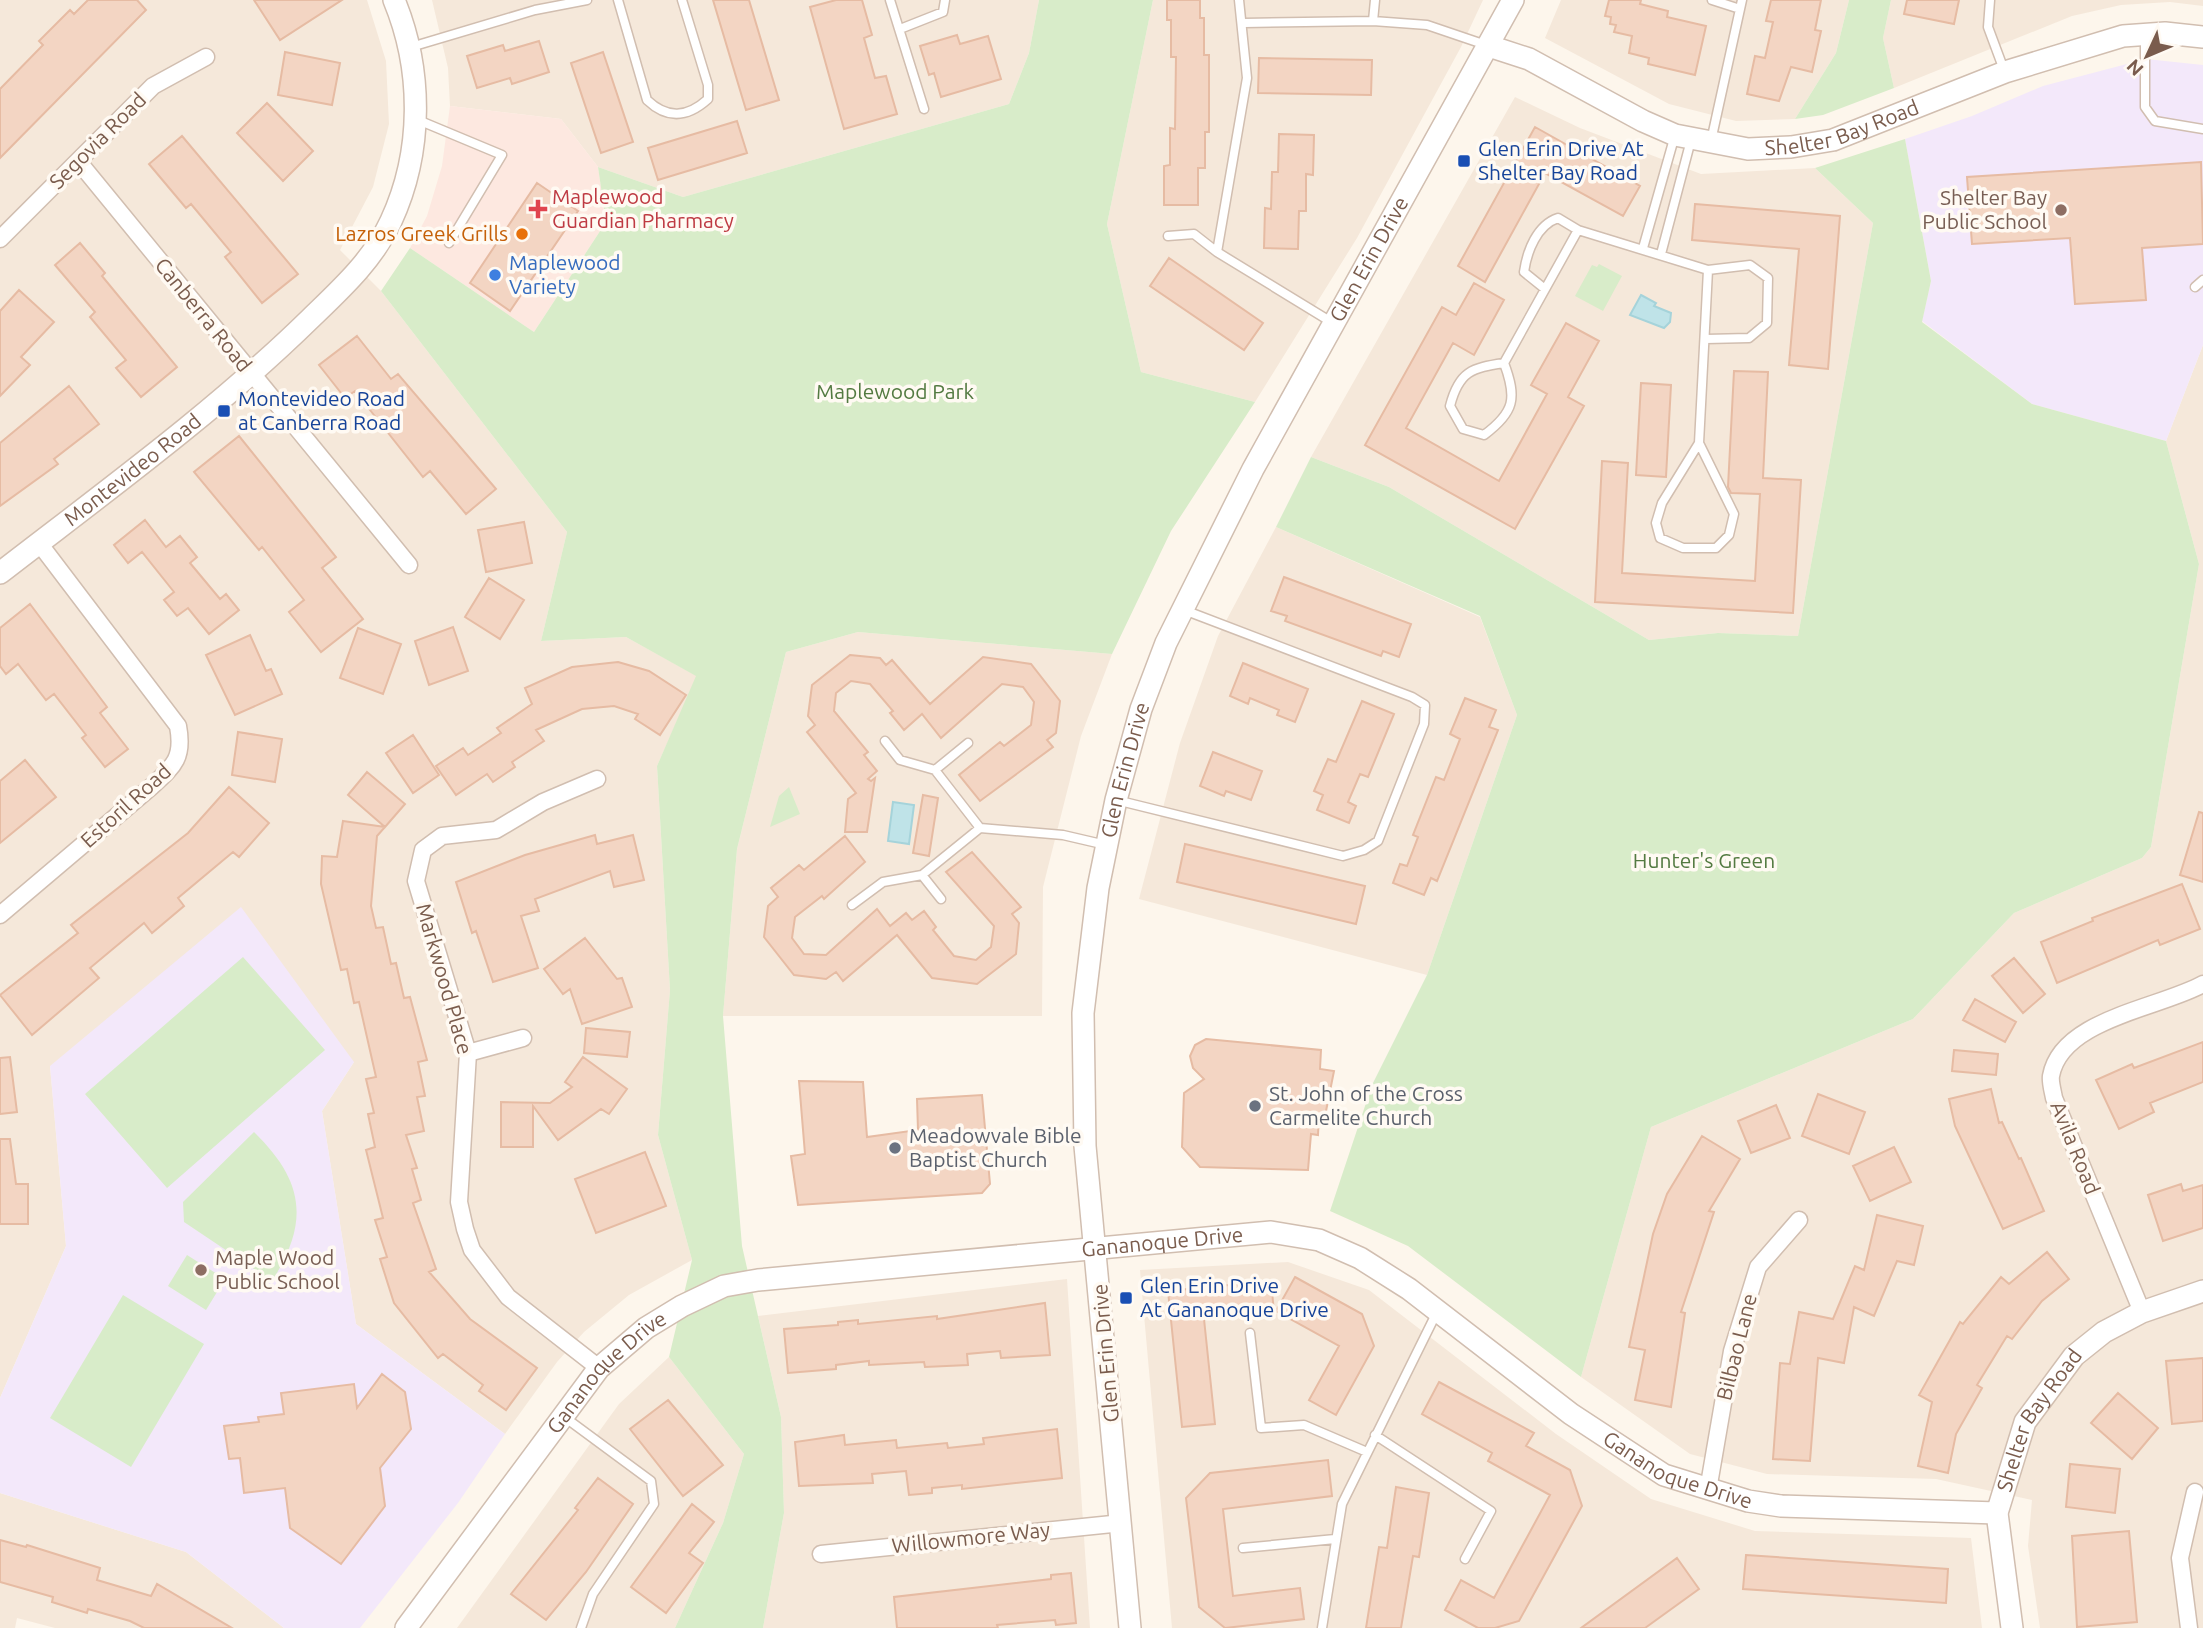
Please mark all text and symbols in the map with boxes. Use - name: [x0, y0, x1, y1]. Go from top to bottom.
- north arrow: [2112, 21, 2182, 91]
- text: N: [2122, 55, 2148, 81]
- street label: Segovia Road: [44, 87, 150, 193]
- street label: Shelter Bay Road: [1764, 94, 1922, 159]
- place label: Glen Erin Drive At Shelter Bay Road: [1478, 136, 1644, 184]
- marker: Glen Erin Drive At Shelter Bay Road: [1456, 153, 1472, 169]
- place label: Maplewood Guardian Pharmacy: [552, 184, 734, 232]
- place label: Shelter Bay Public School: [1922, 185, 2047, 233]
- street label: Glen Erin Drive: [1324, 192, 1413, 326]
- marker: Maplewood Guardian Pharmacy: [530, 201, 546, 217]
- marker: Shelter Bay Public School: [2053, 202, 2069, 218]
- place label: Lazros Greek Grills: [335, 221, 508, 245]
- marker: Lazros Greek Grills: [514, 226, 530, 242]
- place label: Maplewood Variety: [509, 250, 621, 298]
- street label: Canberra Road: [151, 253, 257, 376]
- marker: Maplewood Variety: [487, 267, 503, 283]
- park label: Maplewood Park: [816, 379, 974, 403]
- place label: Montevideo Road at Canberra Road: [238, 386, 405, 434]
- marker: Montevideo Road at Canberra Road: [216, 403, 232, 419]
- street label: Montevideo Road: [59, 408, 205, 530]
- street label: Glen Erin Drive: [1096, 698, 1154, 840]
- street label: Estoril Road: [75, 758, 175, 852]
- park label: Hunter's Green: [1633, 848, 1775, 872]
- street label: Markwood Place: [412, 901, 478, 1057]
- place label: St. John of the Cross Carmelite Church: [1269, 1081, 1463, 1129]
- marker: St. John of the Cross Carmelite Church: [1247, 1098, 1263, 1114]
- street label: Avila Road: [2046, 1098, 2105, 1198]
- place label: Meadowvale Bible Baptist Church: [909, 1123, 1082, 1171]
- marker: Meadowvale Bible Baptist Church: [887, 1140, 903, 1156]
- street label: Gananoque Drive: [1081, 1222, 1244, 1261]
- place label: Maple Wood Public School: [215, 1245, 340, 1293]
- marker: Maple Wood Public School: [193, 1262, 209, 1278]
- place label: Glen Erin Drive At Gananoque Drive: [1140, 1273, 1329, 1321]
- street label: Glen Erin Drive: [1087, 1283, 1123, 1423]
- marker: Glen Erin Drive At Gananoque Drive: [1118, 1290, 1134, 1306]
- street label: Bilbao Lane: [1711, 1291, 1761, 1403]
- street label: Gananoque Drive: [542, 1306, 670, 1438]
- street label: Shelter Bay Road: [1991, 1344, 2086, 1494]
- street label: Gananoque Drive: [1599, 1426, 1756, 1513]
- street label: Willowmore Way: [890, 1517, 1051, 1557]

